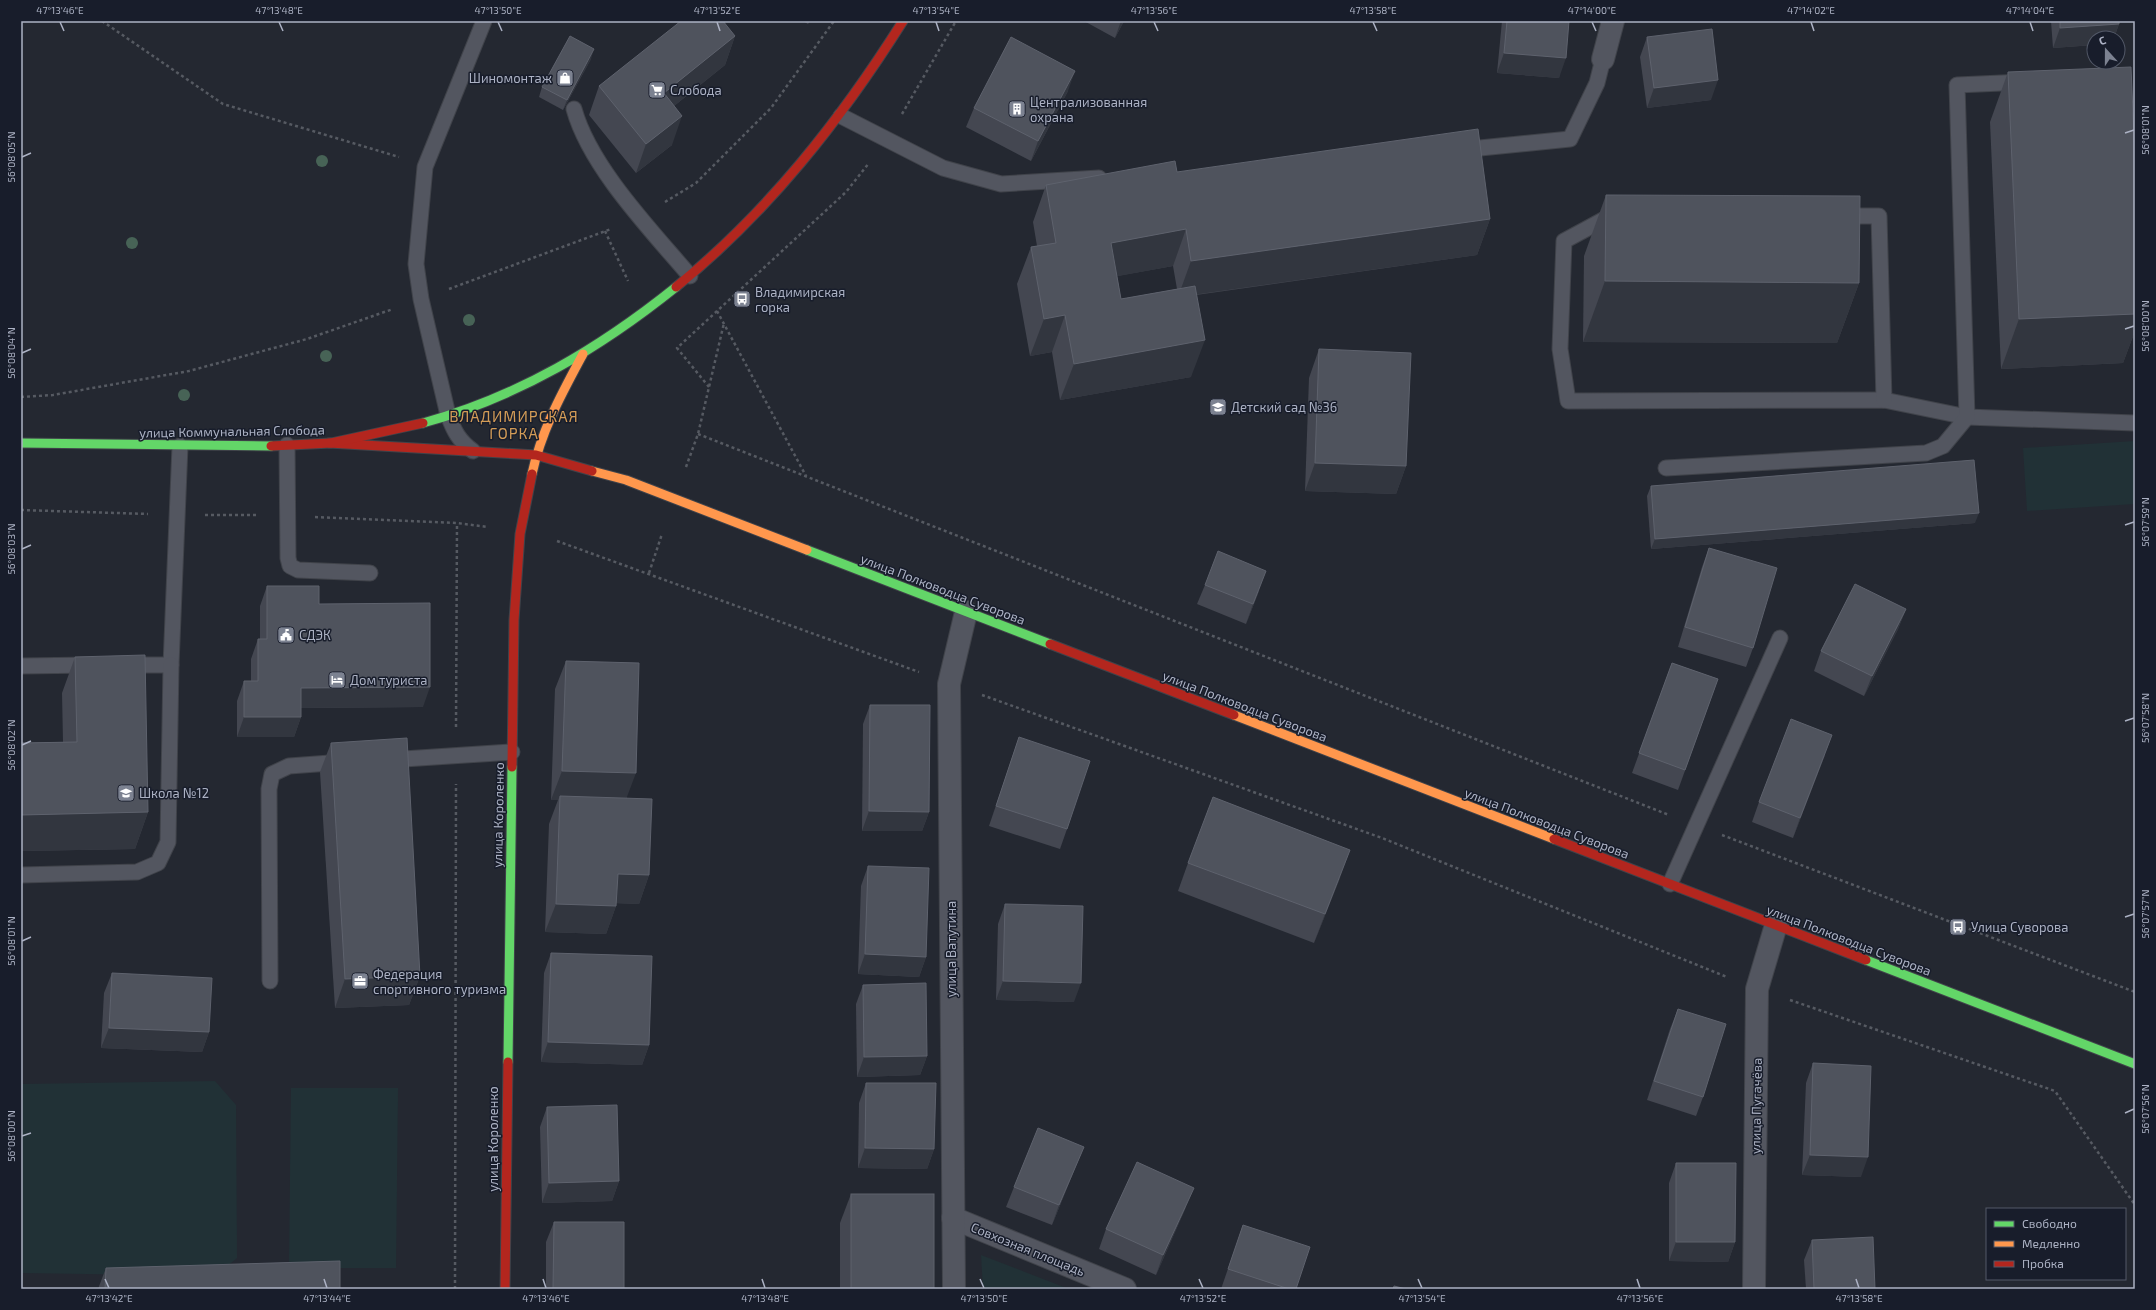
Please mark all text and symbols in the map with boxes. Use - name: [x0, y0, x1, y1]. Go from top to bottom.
- text: 47°13'46"E: [36, 4, 84, 16]
- text: 47°13'48"E: [255, 4, 303, 16]
- text: 47°13'50"E: [474, 4, 522, 16]
- text: 47°13'52"E: [694, 4, 741, 16]
- text: 47°13'54"E: [912, 4, 960, 16]
- text: 47°13'56"E: [1131, 4, 1178, 16]
- text: 47°13'58"E: [1349, 4, 1397, 16]
- text: 47°14'00"E: [1568, 4, 1617, 16]
- text: 47°14'02"E: [1787, 4, 1835, 16]
- text: 47°14'04"E: [2006, 4, 2055, 16]
- north arrow: [2086, 30, 2126, 70]
- text: С: [2097, 33, 2108, 47]
- shop icon: Шиномонтаж: [555, 68, 575, 88]
- place label: Шиномонтаж: [469, 70, 552, 86]
- supermarket icon: Слобода: [647, 80, 667, 100]
- place label: Слобода: [670, 82, 722, 98]
- place label: Централизованная охрана: [1030, 94, 1147, 125]
- building icon: Централизованная охрана: [1007, 99, 1027, 119]
- text: 56°08'01"N: [2139, 105, 2151, 155]
- text: 56°08'05"N: [5, 132, 17, 182]
- place label: Владимирская горка: [755, 284, 845, 315]
- bus stop icon: Владимирская горка: [732, 289, 752, 309]
- text: 56°08'00"N: [2139, 300, 2151, 352]
- text: 56°08'04"N: [5, 327, 17, 379]
- school or university icon: Детский сад №36: [1208, 397, 1228, 417]
- place label: Детский сад №36: [1231, 399, 1337, 415]
- district label: ВЛАДИМИРСКАЯ ГОРКА: [449, 407, 579, 442]
- street label: улица Коммунальная Слобода: [139, 421, 325, 441]
- text: 56°07'59"N: [2139, 497, 2151, 547]
- text: 56°08'03"N: [5, 523, 17, 575]
- street label: улица Полководца Суворова: [858, 550, 1028, 628]
- public building icon: СДЭК: [276, 625, 296, 645]
- place label: СДЭК: [299, 627, 331, 643]
- street label: улица Полководца Суворова: [1160, 667, 1330, 745]
- hotel icon: Дом туриста: [327, 670, 347, 690]
- place label: Дом туриста: [350, 672, 428, 688]
- text: 56°07'58"N: [2139, 693, 2151, 743]
- text: 56°08'02"N: [5, 719, 17, 771]
- street label: улица Короленко: [489, 762, 507, 868]
- school or university icon: Школа №12: [116, 783, 136, 803]
- street label: улица Полководца Суворова: [1462, 784, 1632, 862]
- place label: Школа №12: [139, 785, 209, 801]
- text: 56°07'57"N: [2139, 889, 2151, 939]
- street label: улица Ватутина: [943, 901, 959, 997]
- street label: улица Полководца Суворова: [1764, 901, 1934, 979]
- text: 56°08'01"N: [5, 916, 17, 966]
- bus stop icon: Улица Суворова: [1948, 917, 1968, 937]
- place label: Улица Суворова: [1971, 919, 2068, 935]
- place label: Федерация спортивного туризма: [373, 966, 506, 997]
- office icon: Федерация спортивного туризма: [350, 971, 370, 991]
- street label: улица Пугачёва: [1747, 1058, 1765, 1154]
- text: 56°07'56"N: [2139, 1084, 2151, 1134]
- street label: улица Короленко: [485, 1086, 501, 1192]
- text: 56°08'00"N: [5, 1110, 17, 1162]
- legend: [1986, 1208, 2126, 1280]
- text: Свободно: [2022, 1216, 2077, 1230]
- street label: Совхозная площадь: [969, 1219, 1088, 1279]
- text: Медленно: [2022, 1236, 2080, 1250]
- text: Пробка: [2022, 1256, 2064, 1270]
- text: 47°13'42"E: [85, 1292, 133, 1304]
- text: 47°13'44"E: [303, 1292, 351, 1304]
- text: 47°13'46"E: [522, 1292, 570, 1304]
- text: 47°13'48"E: [741, 1292, 789, 1304]
- text: 47°13'50"E: [960, 1292, 1008, 1304]
- text: 47°13'52"E: [1180, 1292, 1227, 1304]
- text: 47°13'54"E: [1398, 1292, 1446, 1304]
- text: 47°13'56"E: [1617, 1292, 1664, 1304]
- text: 47°13'58"E: [1835, 1292, 1883, 1304]

